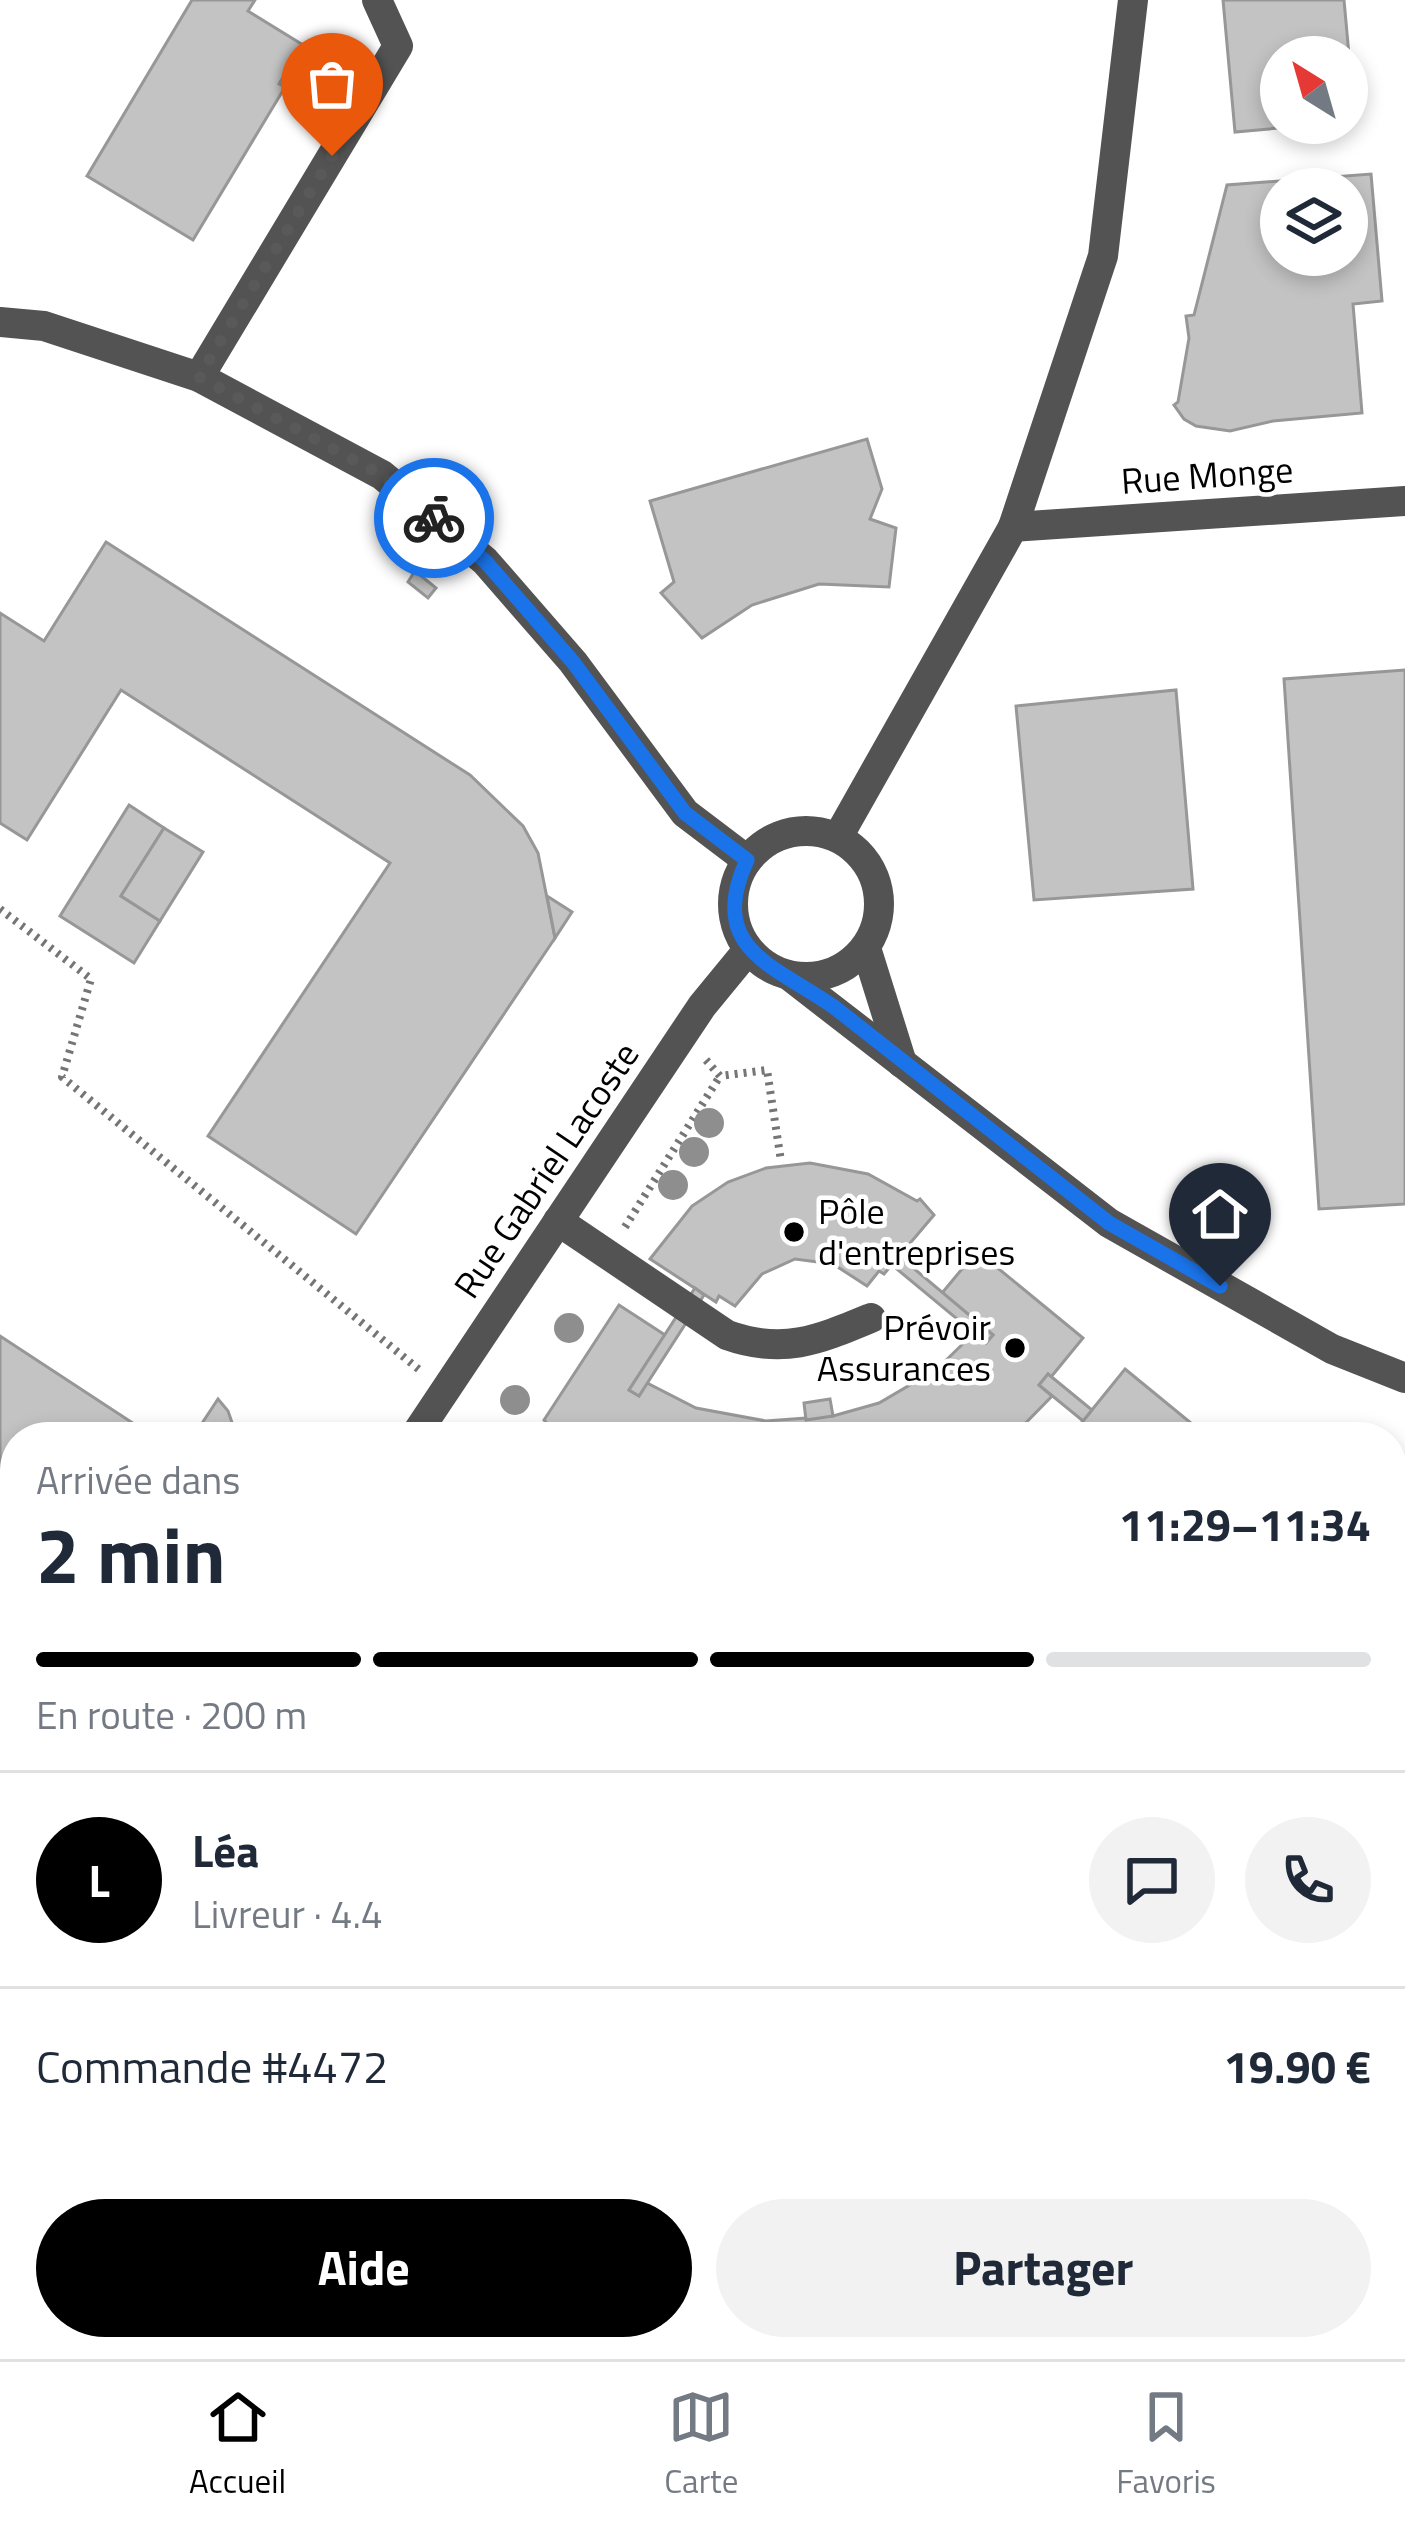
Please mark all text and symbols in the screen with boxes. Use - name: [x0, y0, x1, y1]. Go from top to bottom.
- pin: [281, 33, 383, 156]
- north arrow: [1260, 36, 1368, 144]
- map controls: [1260, 36, 1368, 276]
- icon: bag: [299, 51, 365, 117]
- button: layers: [1260, 168, 1368, 276]
- street label: Rue Monge: [1119, 441, 1295, 508]
- courier: [374, 458, 494, 578]
- icon: bike: [401, 485, 467, 551]
- street label: Rue Gabriel Lacoste: [439, 1031, 652, 1309]
- pin: [1169, 1163, 1271, 1286]
- icon: home: [1187, 1181, 1253, 1247]
- place label: Pôle d'entreprises: [818, 1183, 1015, 1279]
- marker: Pôle d'entreprises: [781, 1219, 807, 1245]
- place label: Prévoir Assurances: [817, 1299, 991, 1395]
- marker: Prévoir Assurances: [1002, 1335, 1028, 1361]
- text: Arrivée dans: [36, 1450, 240, 1509]
- text: 11:29–11:34: [1119, 1490, 1371, 1558]
- text: 2 min: [36, 1495, 226, 1613]
- text: En route · 200 m: [36, 1685, 307, 1744]
- text: Léa: [192, 1816, 259, 1884]
- button: chat: [1089, 1817, 1215, 1943]
- button: phone: [1245, 1817, 1371, 1943]
- text: L: [88, 1846, 110, 1914]
- text: Livreur · 4.4: [192, 1884, 383, 1943]
- text: Commande #4472: [36, 2032, 388, 2100]
- text: 19.90 €: [1224, 2032, 1371, 2100]
- button: Aide: [36, 2199, 692, 2337]
- button: Partager: [716, 2199, 1371, 2337]
- tab: Accueil: [189, 2384, 286, 2506]
- tab: Carte: [664, 2384, 738, 2506]
- tab: Favoris: [1116, 2384, 1216, 2506]

